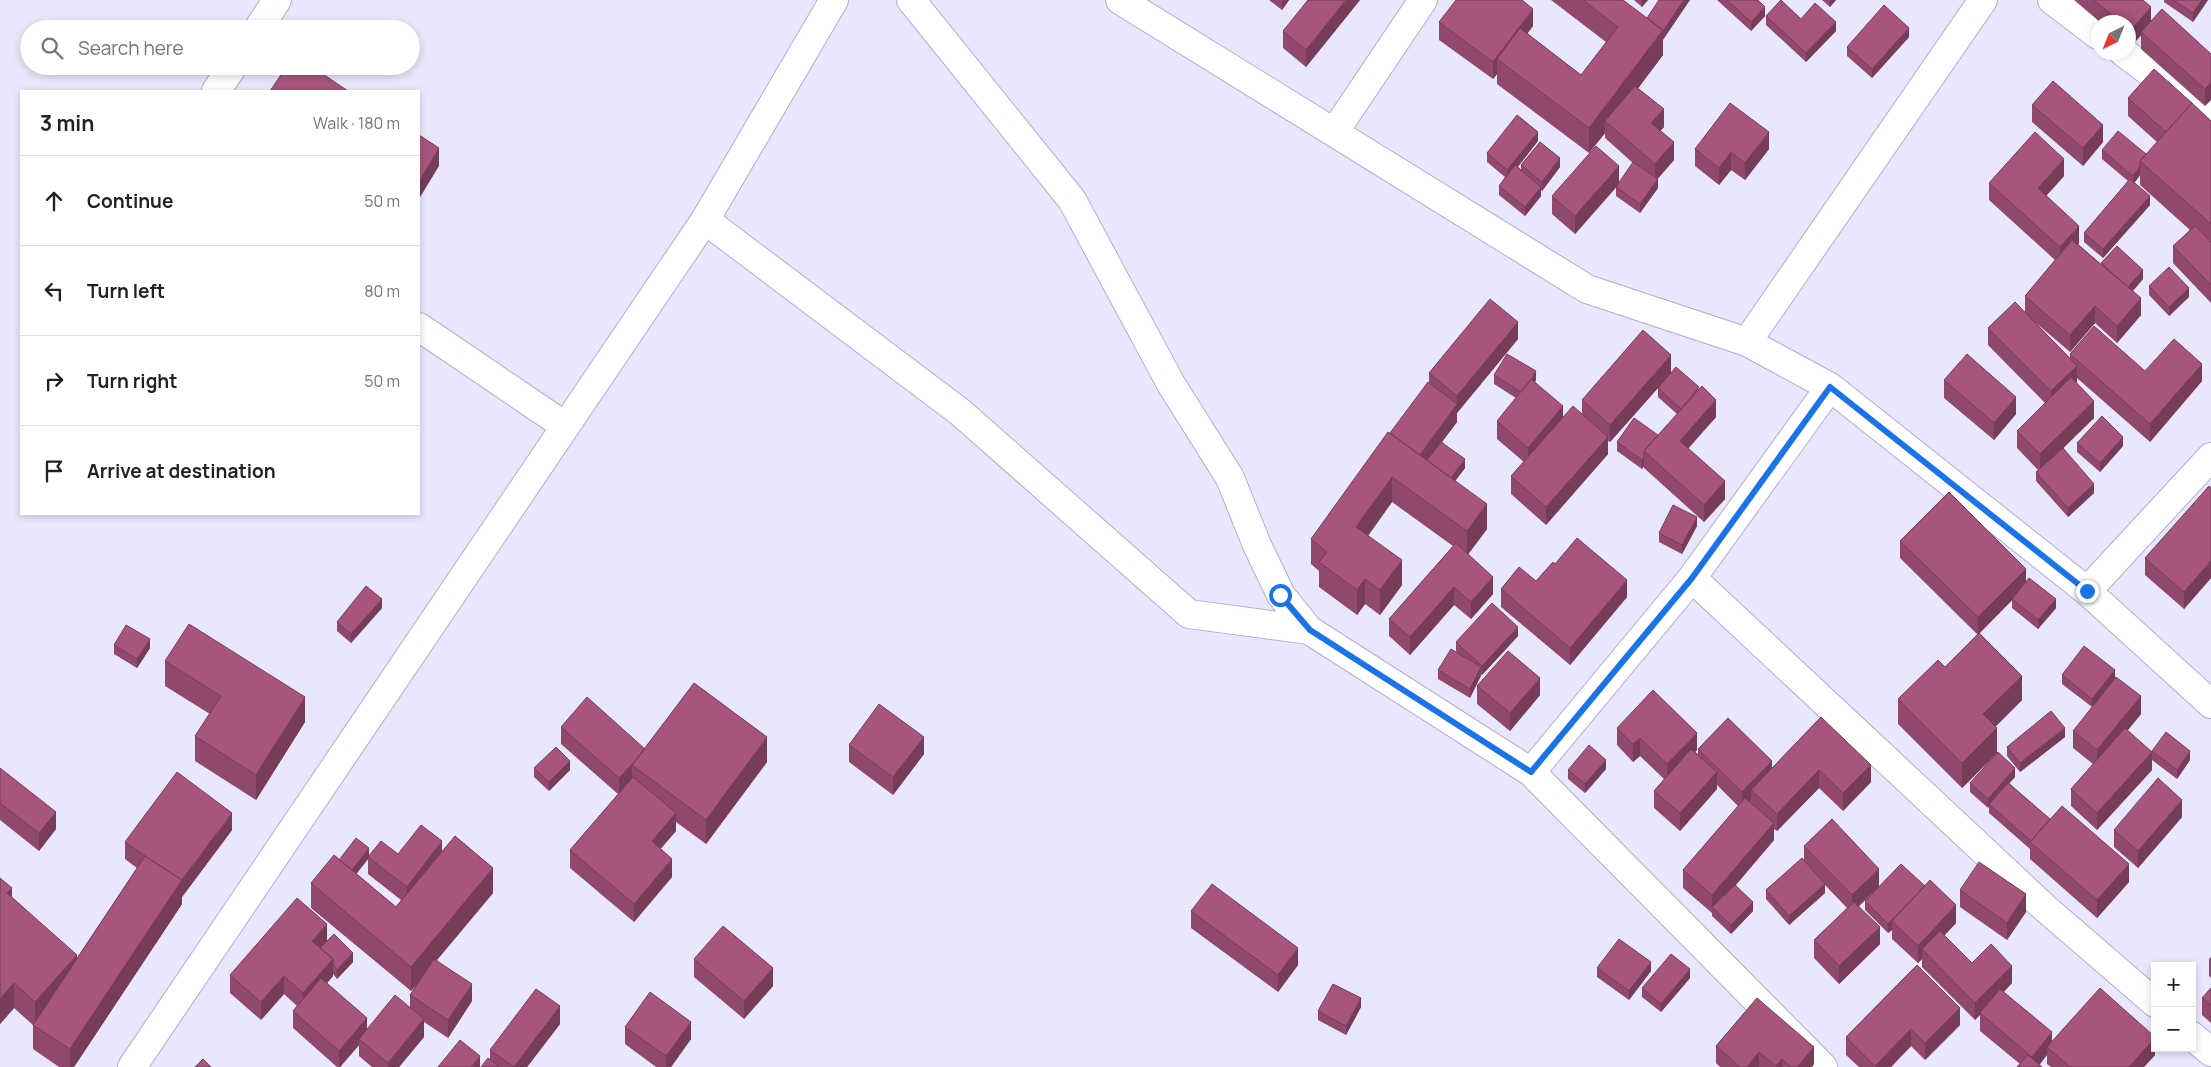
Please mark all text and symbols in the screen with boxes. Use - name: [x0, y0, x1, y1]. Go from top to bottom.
- north arrow: [2091, 15, 2136, 60]
- search box: [20, 20, 420, 75]
- icon: search: [38, 34, 66, 62]
- text: Search here: [78, 35, 184, 61]
- text: 3 min: [40, 109, 94, 137]
- text: Walk · 180 m: [313, 112, 400, 134]
- icon: ahead: [40, 187, 68, 215]
- text: Continue: [87, 188, 173, 214]
- text: 50 m: [364, 190, 400, 212]
- icon: left: [40, 277, 68, 305]
- text: Turn left: [87, 278, 165, 304]
- text: 80 m: [364, 280, 400, 302]
- icon: right: [40, 367, 68, 395]
- text: Turn right: [87, 368, 177, 394]
- text: 50 m: [364, 370, 400, 392]
- icon: arrive: [40, 457, 68, 485]
- text: Arrive at destination: [87, 458, 276, 484]
- route end: [2076, 580, 2099, 603]
- route start: [1269, 584, 1292, 607]
- map controls: [2151, 962, 2196, 1052]
- button: +: [2151, 962, 2196, 1007]
- button: −: [2151, 1007, 2196, 1052]

